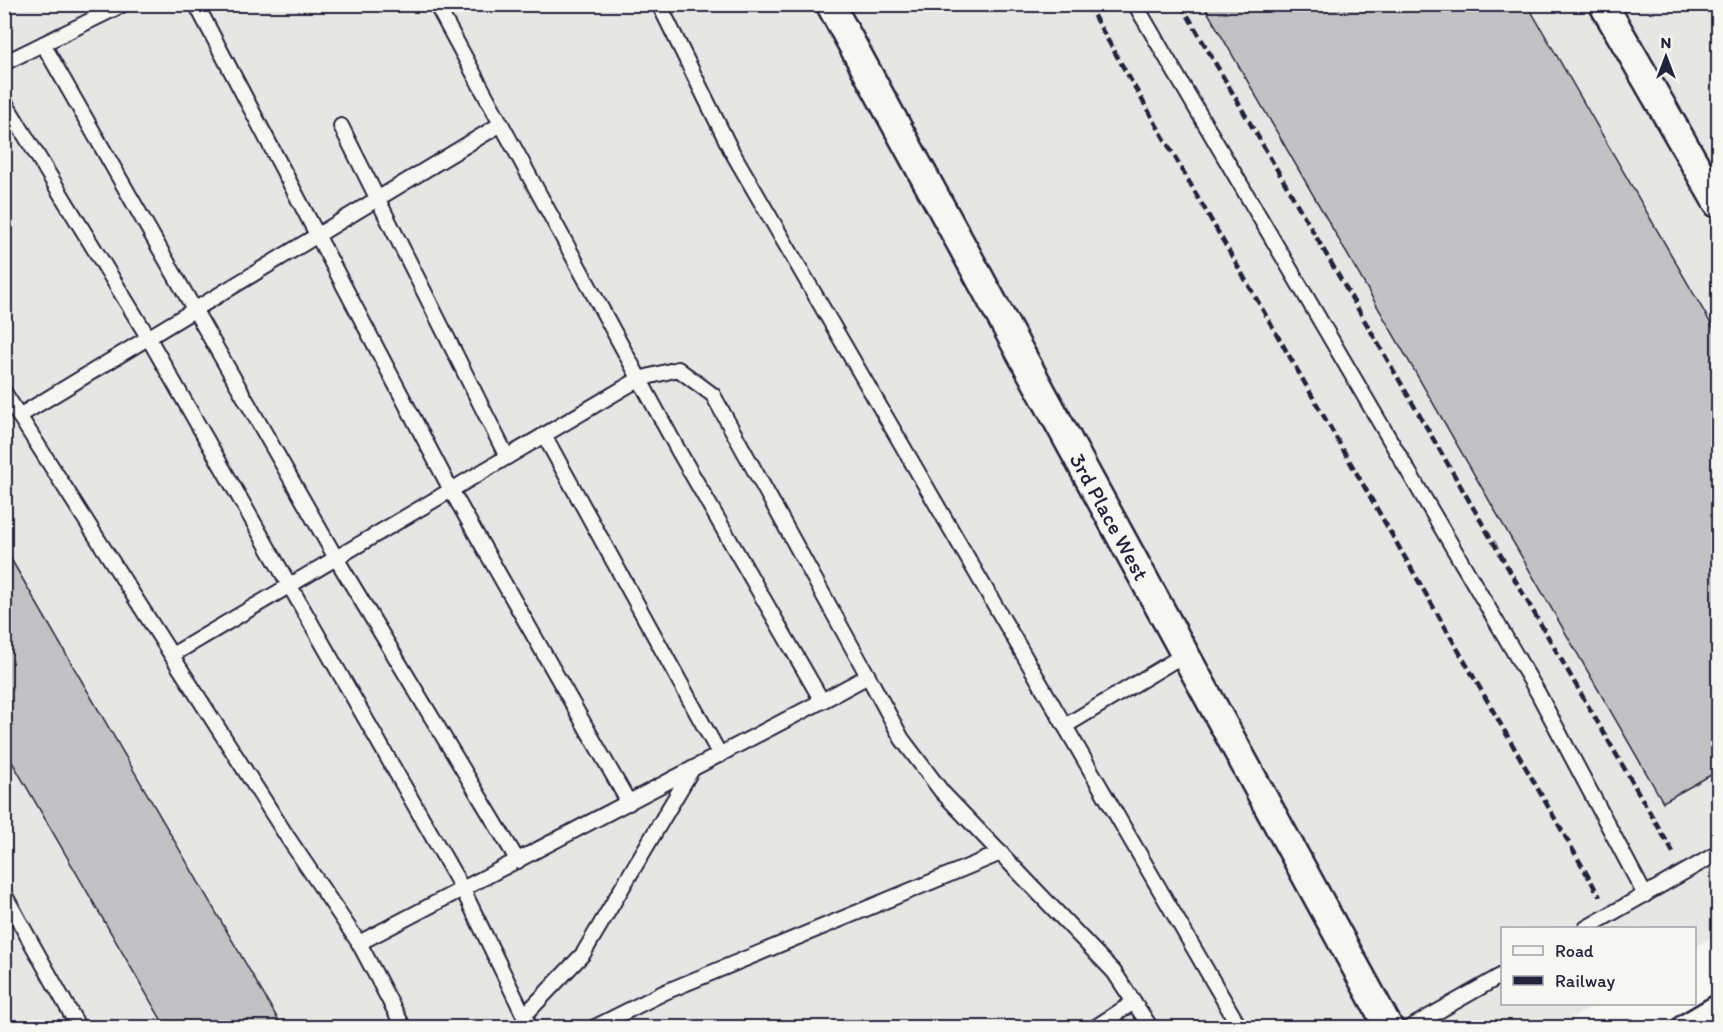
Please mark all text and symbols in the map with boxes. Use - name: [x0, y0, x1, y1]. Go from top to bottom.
- north arrow: [1636, 27, 1696, 87]
- text: N: [1661, 33, 1671, 52]
- street label: 3rd Place West: [1064, 449, 1155, 585]
- legend: [1501, 927, 1696, 1005]
- text: Road: [1555, 940, 1594, 962]
- text: Railway: [1555, 970, 1616, 992]

